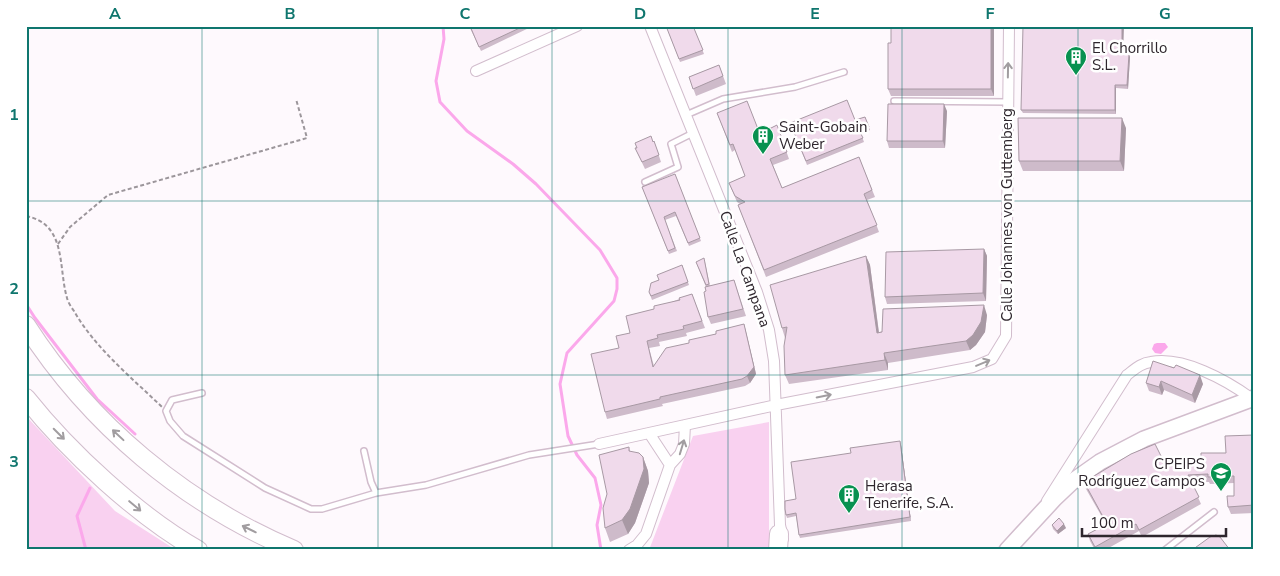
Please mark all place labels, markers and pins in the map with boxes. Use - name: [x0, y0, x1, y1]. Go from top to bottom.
- place label: El Chorrillo S.L.: [1092, 38, 1167, 75]
- building icon: El Chorrillo S.L.: [1064, 45, 1088, 76]
- place label: Saint-Gobain Weber: [779, 117, 868, 154]
- building icon: Saint-Gobain Weber: [751, 124, 775, 155]
- place label: CPEIPS Rodríguez Campos: [1078, 454, 1205, 491]
- school or university icon: CPEIPS Rodríguez Campos: [1209, 461, 1233, 492]
- place label: Herasa Tenerife, S.A.: [865, 476, 954, 513]
- building icon: Herasa Tenerife, S.A.: [837, 483, 861, 514]

